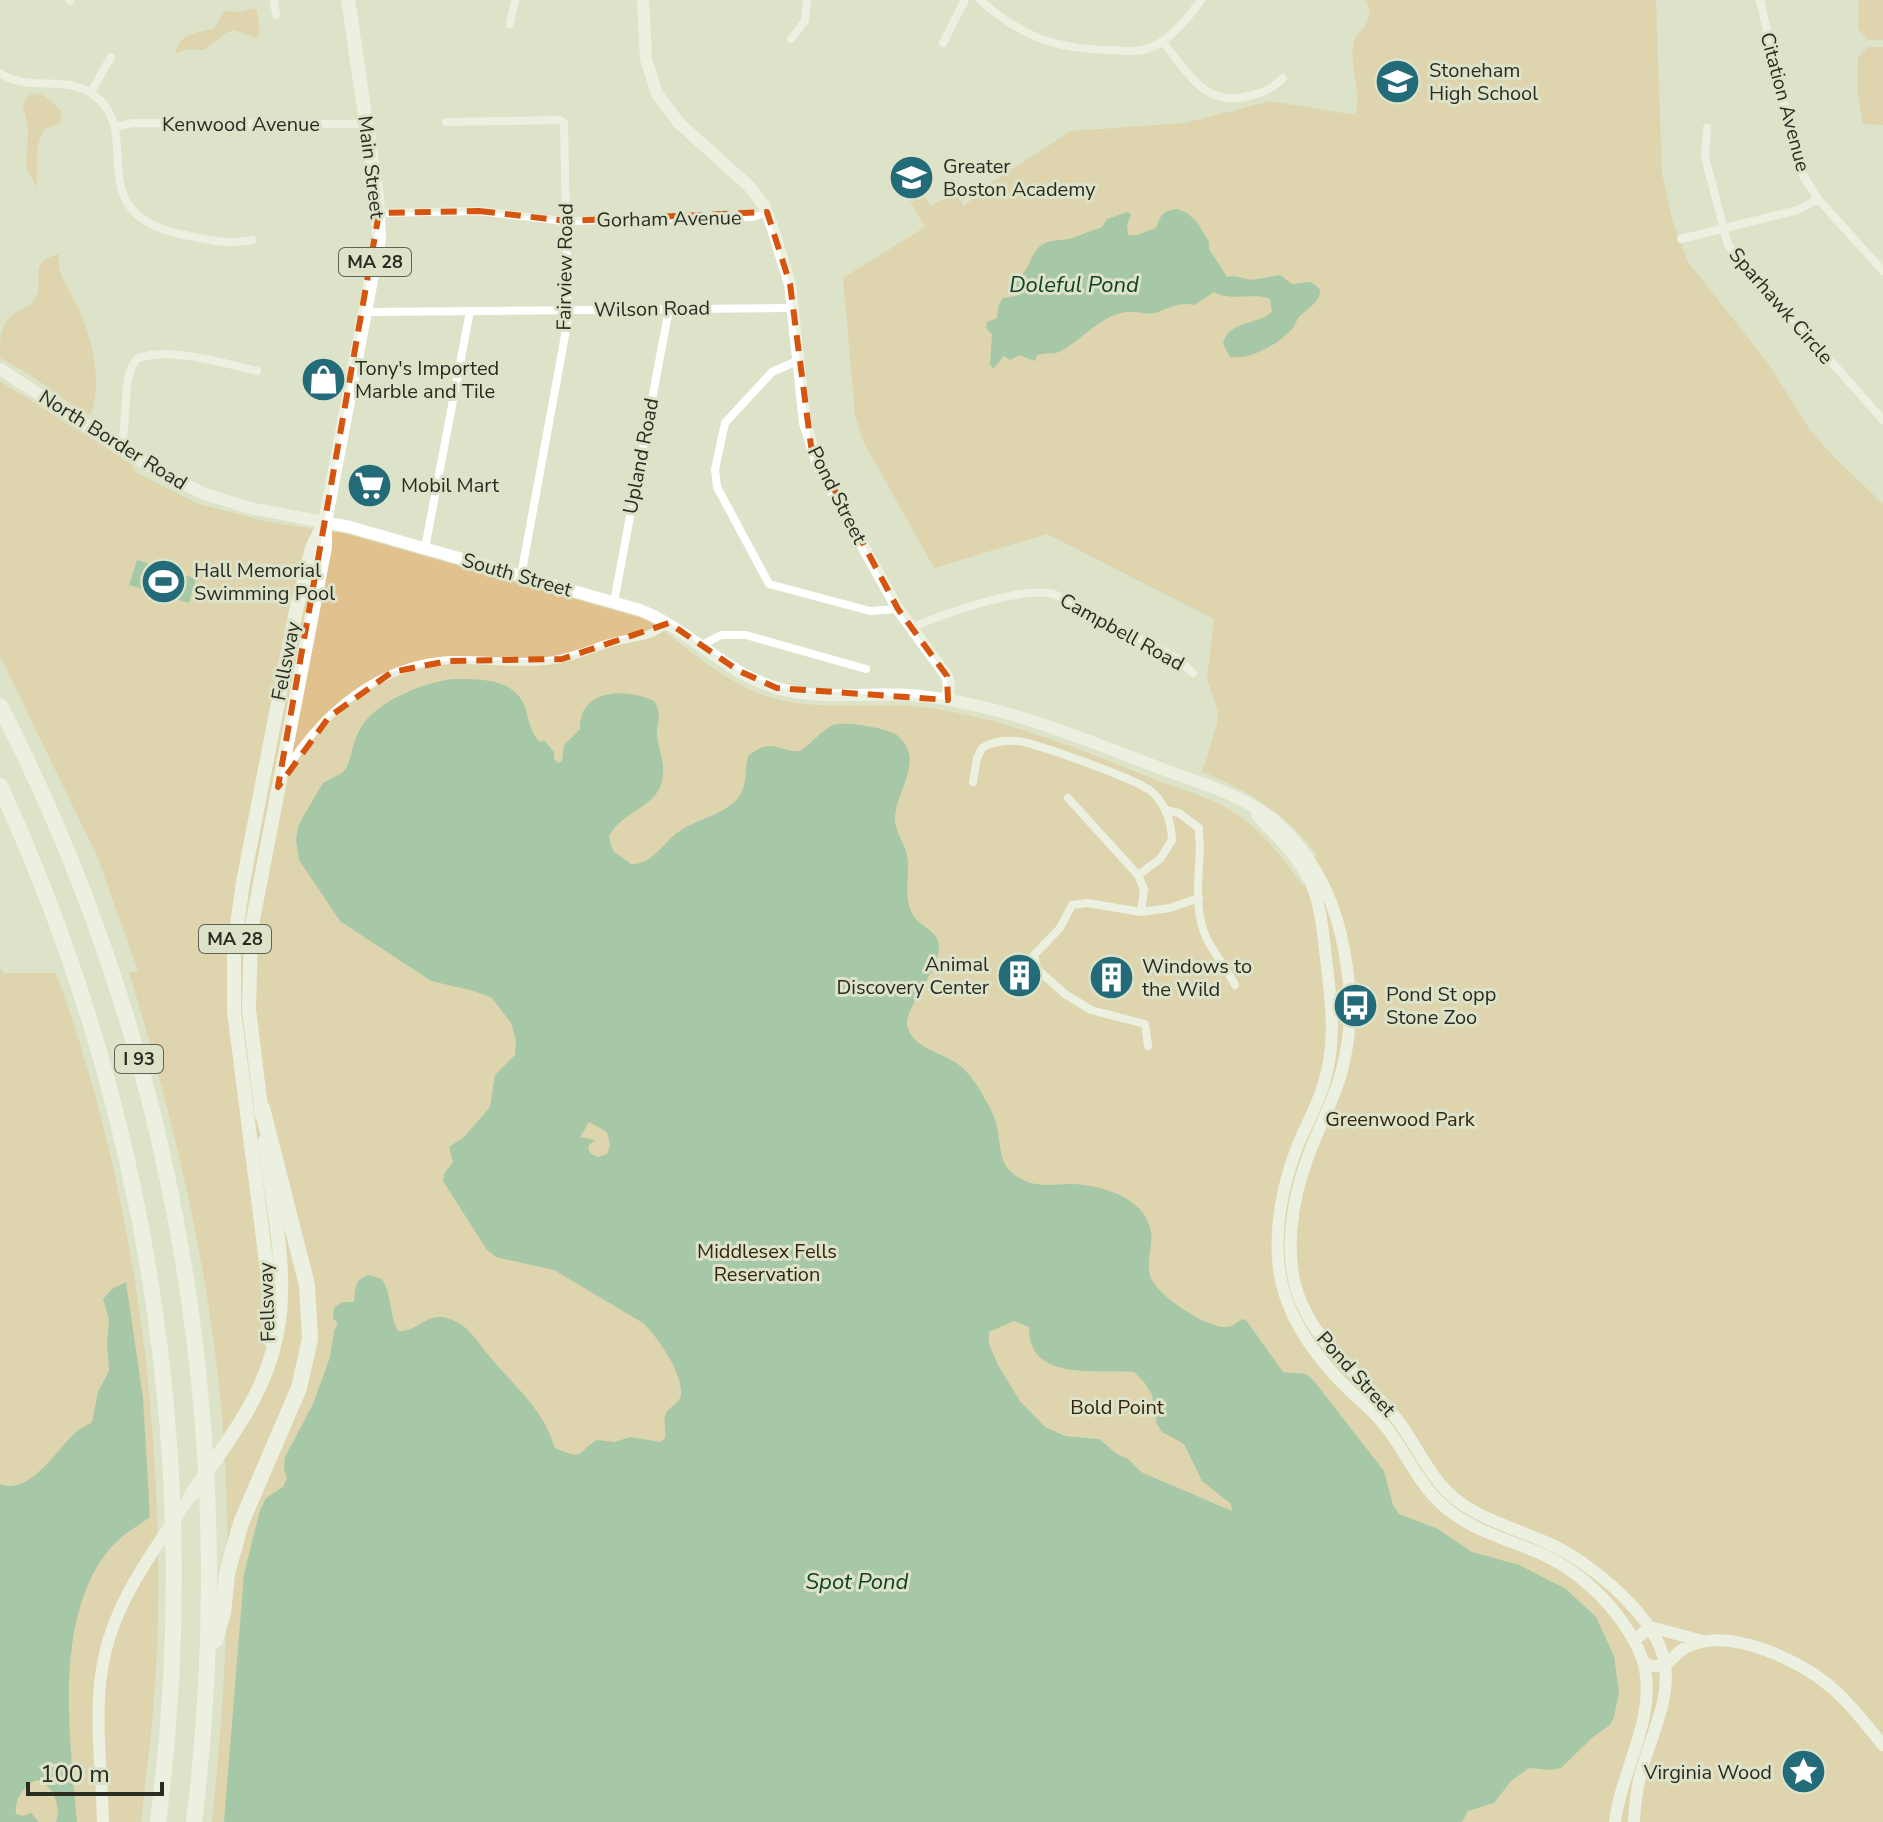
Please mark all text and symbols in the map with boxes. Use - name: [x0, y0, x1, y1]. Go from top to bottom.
- street label: Citation Avenue: [1753, 29, 1817, 175]
- place label: Stoneham High School: [1429, 57, 1538, 107]
- school or university icon: Stoneham High School: [1374, 58, 1422, 106]
- street label: Kenwood Avenue: [162, 111, 320, 138]
- street label: Main Street: [351, 114, 391, 221]
- school or university icon: Greater Boston Academy: [888, 153, 936, 201]
- place label: Greater Boston Academy: [943, 153, 1096, 203]
- street label: Fairview Road: [550, 203, 580, 331]
- street label: Gorham Avenue: [596, 204, 742, 234]
- street label: Sparhawk Circle: [1723, 242, 1839, 370]
- road number: MA 28: [339, 248, 411, 276]
- water label: Doleful Pond: [1009, 270, 1139, 300]
- street label: Wilson Road: [594, 294, 710, 324]
- shop icon: Tony's Imported Marble and Tile: [300, 355, 348, 403]
- place label: Tony's Imported Marble and Tile: [355, 355, 499, 405]
- street label: North Border Road: [34, 384, 192, 496]
- street label: Upland Road: [617, 396, 665, 516]
- street label: Pond Street: [801, 442, 874, 549]
- supermarket icon: Mobil Mart: [346, 461, 394, 509]
- place label: Mobil Mart: [401, 472, 500, 499]
- street label: South Street: [459, 546, 576, 604]
- place label: Hall Memorial Swimming Pool: [194, 557, 335, 607]
- sports icon: Hall Memorial Swimming Pool: [139, 558, 187, 606]
- street label: Campbell Road: [1055, 587, 1189, 677]
- street label: Fellsway: [265, 619, 307, 703]
- road number: MA 28: [199, 925, 271, 953]
- place label: Animal Discovery Center: [836, 951, 989, 1001]
- building icon: Animal Discovery Center: [996, 952, 1044, 1000]
- building icon: Windows to the Wild: [1087, 953, 1135, 1001]
- place label: Windows to the Wild: [1142, 953, 1252, 1003]
- place label: Pond St opp Stone Zoo: [1386, 981, 1496, 1031]
- bus stop icon: Pond St opp Stone Zoo: [1331, 982, 1379, 1030]
- road number: I 93: [115, 1045, 163, 1073]
- park label: Greenwood Park: [1325, 1106, 1476, 1133]
- park label: Middlesex Fells Reservation: [697, 1238, 837, 1288]
- street label: Fellsway: [252, 1261, 282, 1342]
- street label: Pond Street: [1310, 1326, 1402, 1423]
- park label: Bold Point: [1070, 1394, 1165, 1421]
- water label: Spot Pond: [806, 1567, 909, 1597]
- scale bar: [28, 1746, 162, 1796]
- place icon: Virginia Wood: [1779, 1748, 1827, 1796]
- text: 100 m: [40, 1758, 110, 1790]
- place label: Virginia Wood: [1643, 1759, 1772, 1786]

